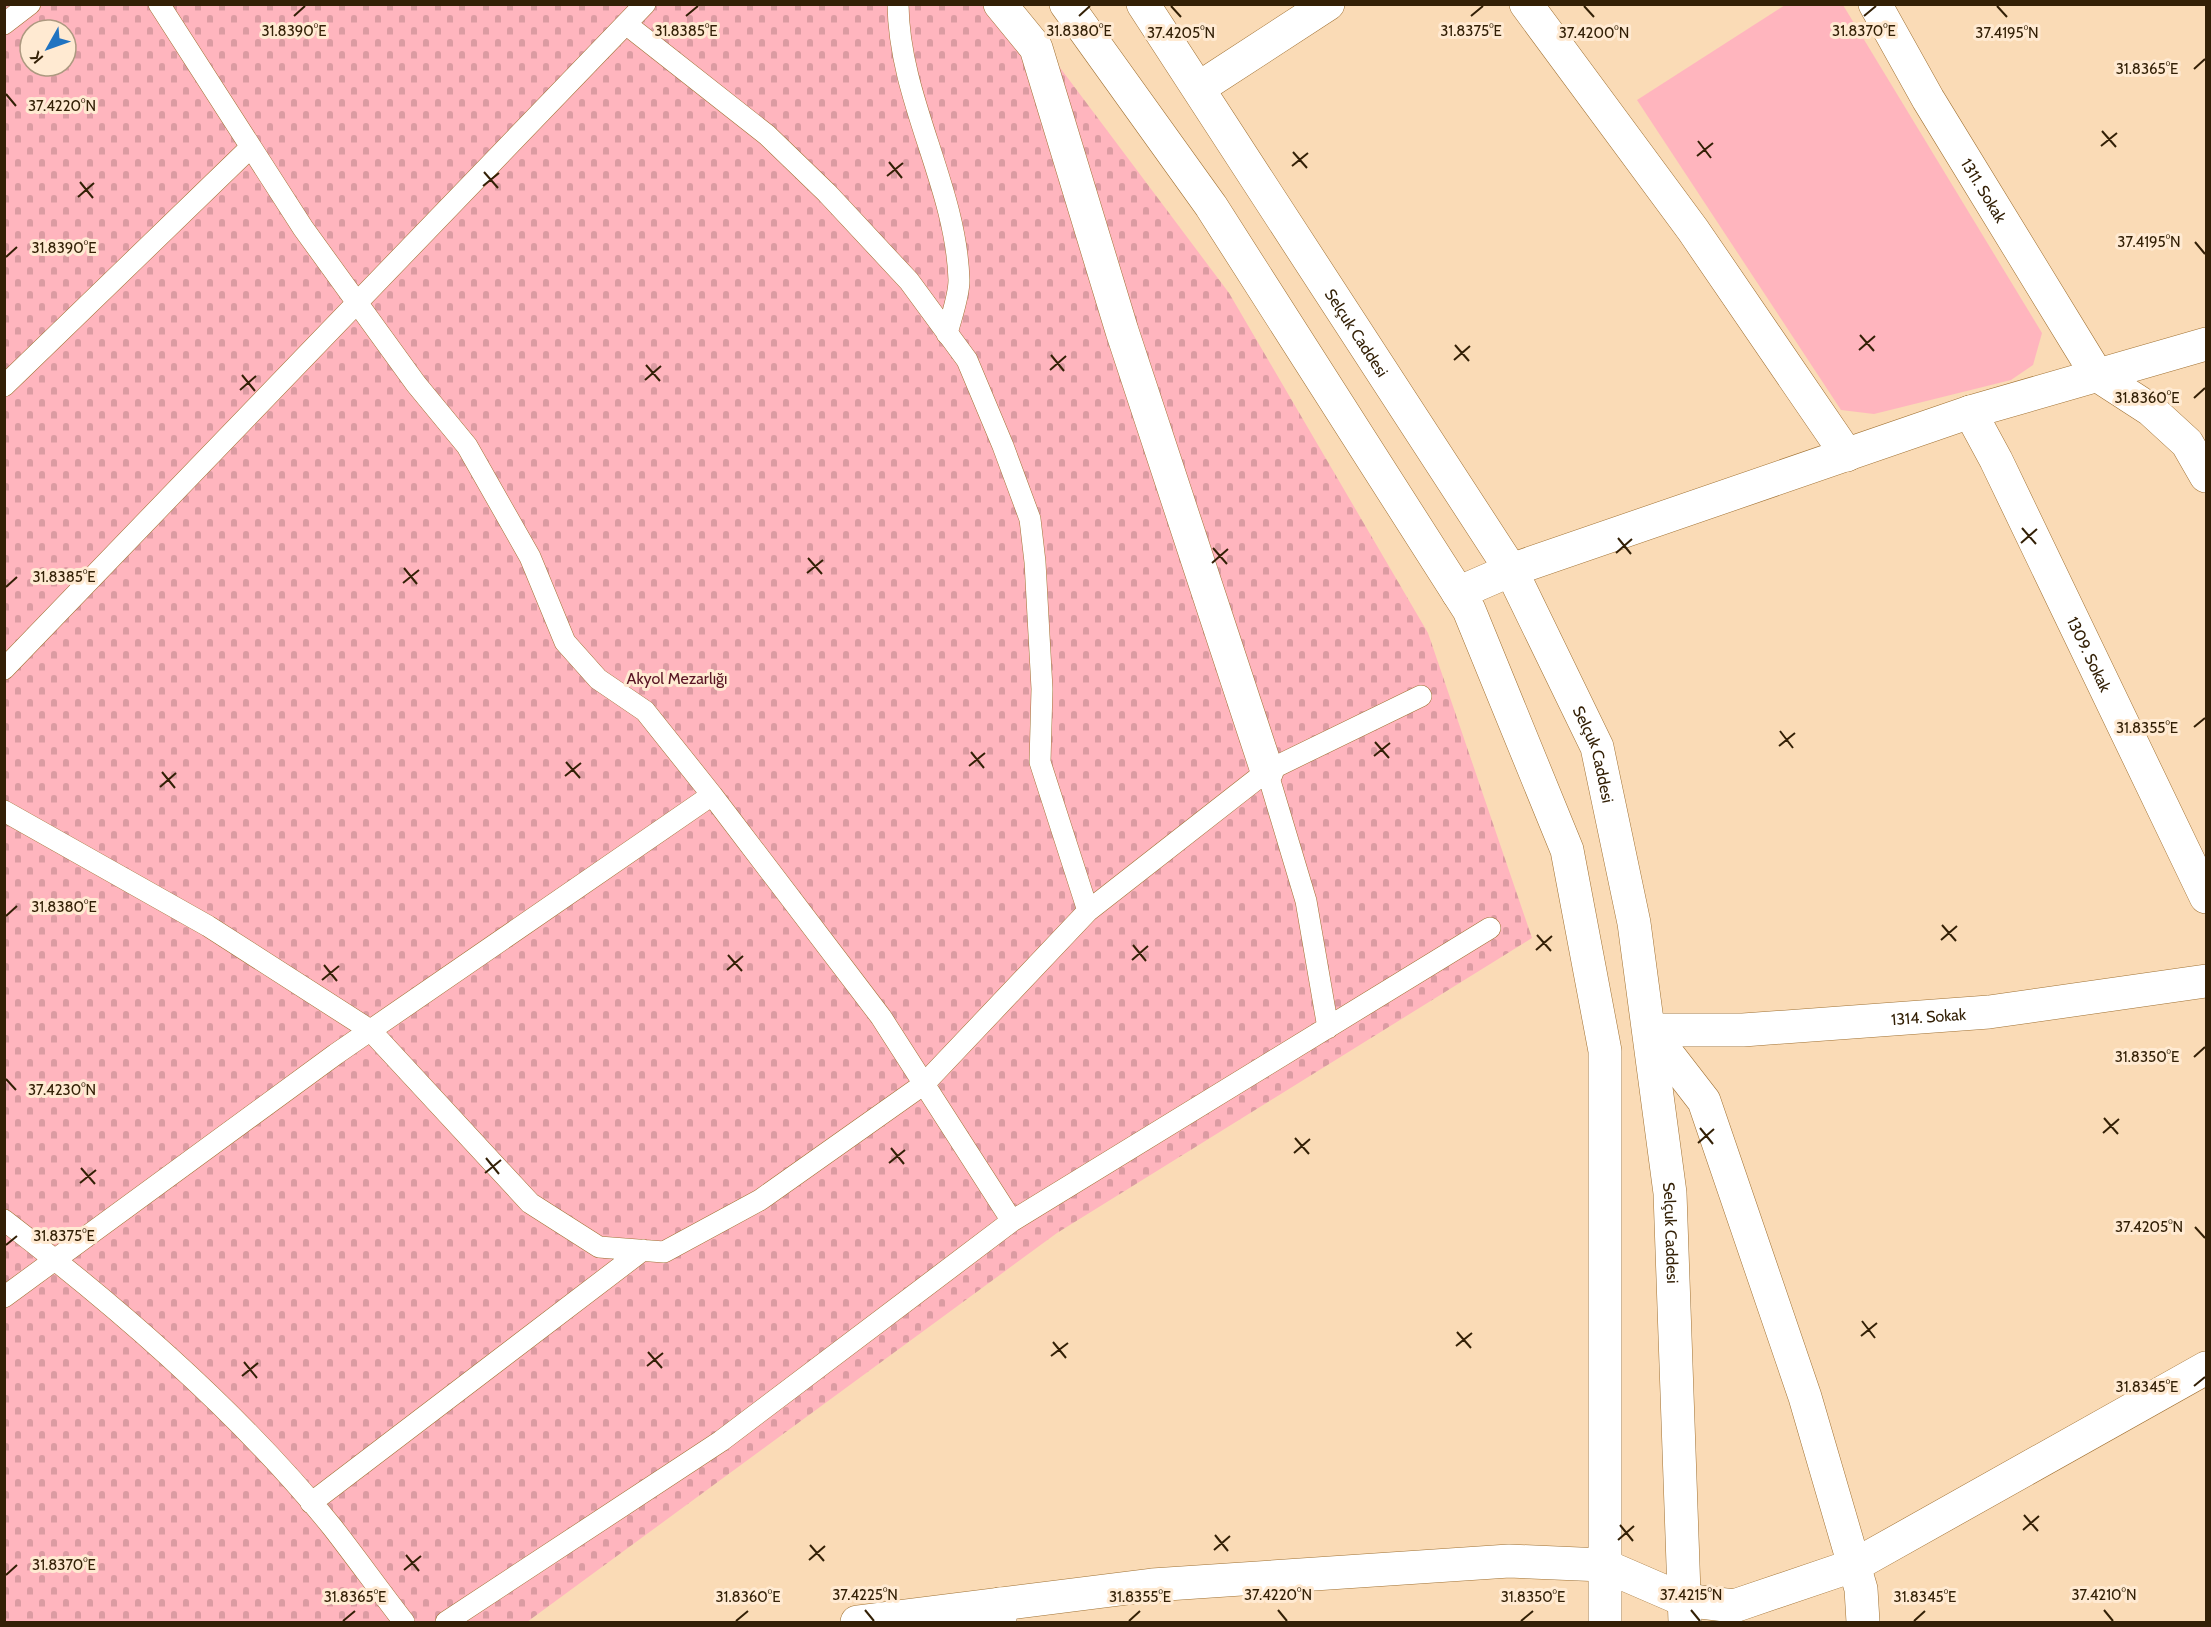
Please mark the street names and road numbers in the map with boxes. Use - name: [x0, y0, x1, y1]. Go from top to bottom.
- street label: 1311. Sokak: [1957, 155, 2011, 227]
- street label: Selçuk Caddesi: [1321, 285, 1392, 380]
- street label: 1309. Sokak: [2063, 614, 2116, 695]
- street label: Selçuk Caddesi: [1569, 703, 1618, 804]
- street label: 1314. Sokak: [1890, 1004, 1968, 1029]
- street label: Selçuk Caddesi: [1659, 1181, 1683, 1284]

